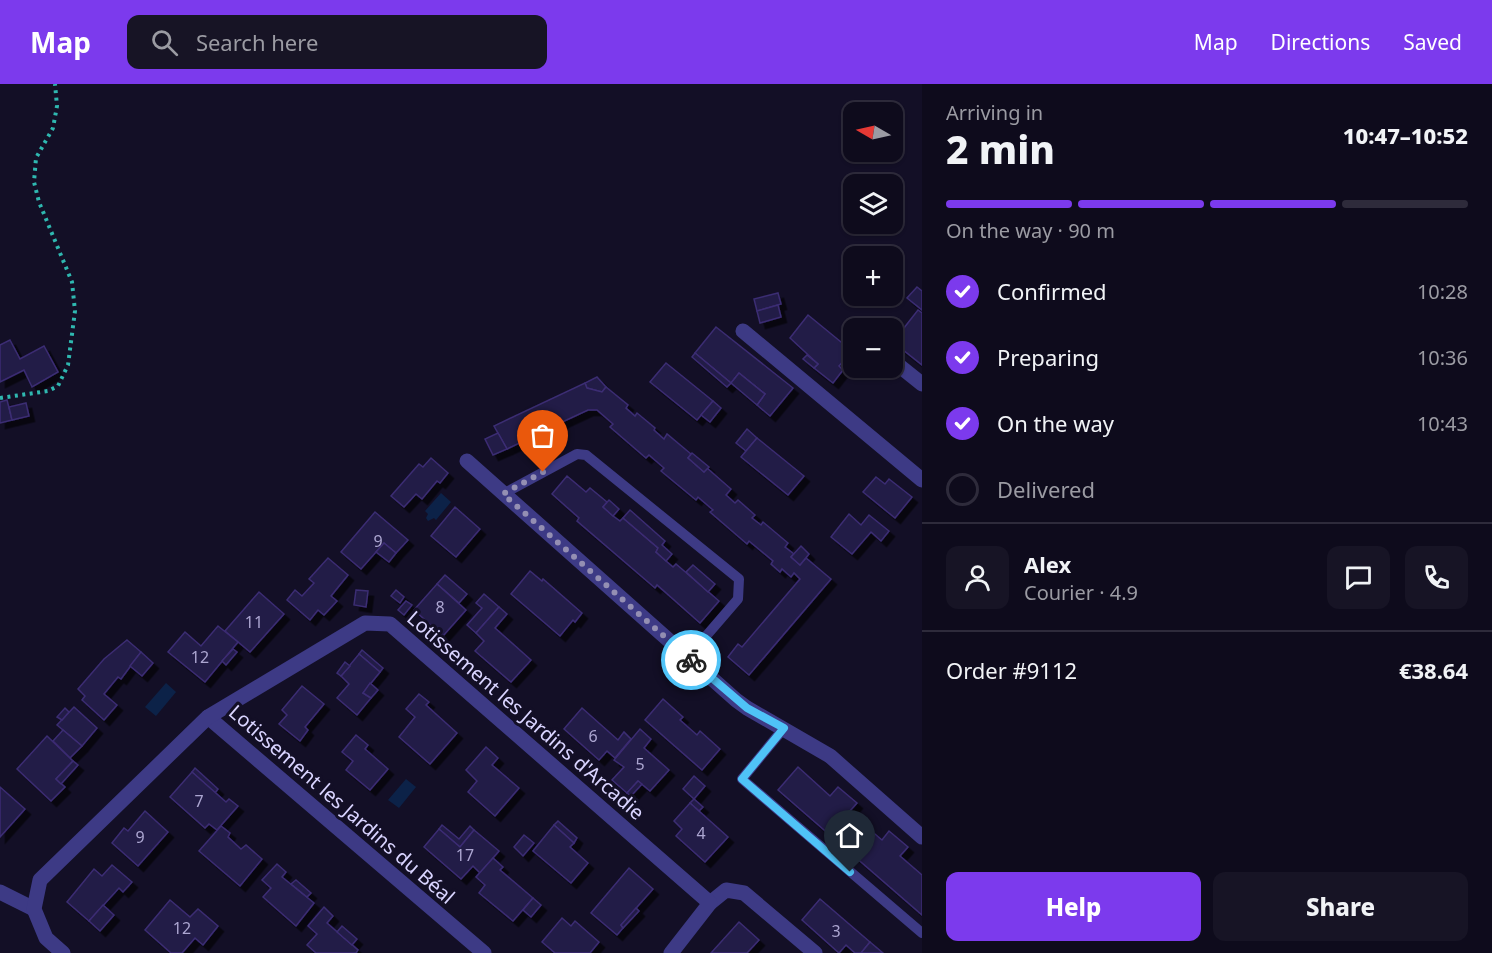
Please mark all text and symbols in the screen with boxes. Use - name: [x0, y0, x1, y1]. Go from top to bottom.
- search box: [127, 15, 547, 69]
- text: Map: [30, 23, 91, 61]
- icon: search: [148, 26, 181, 59]
- text: Search here: [196, 27, 318, 57]
- text: Map: [1194, 28, 1238, 56]
- text: Directions: [1271, 28, 1370, 56]
- text: Saved: [1403, 28, 1462, 56]
- text: Arriving in: [946, 99, 1043, 126]
- north arrow: [843, 102, 903, 162]
- map controls: [843, 102, 903, 378]
- text: 10:47–10:52: [1343, 120, 1468, 150]
- text: 2 min: [946, 122, 1055, 175]
- button: layers: [843, 174, 903, 234]
- text: On the way · 90 m: [946, 217, 1115, 244]
- button: +: [843, 246, 903, 306]
- icon: check: [946, 275, 979, 308]
- text: Confirmed: [997, 276, 1107, 306]
- text: 10:28: [1417, 278, 1468, 305]
- button: −: [843, 318, 903, 378]
- icon: check: [946, 341, 979, 374]
- text: Preparing: [997, 342, 1099, 372]
- text: 10:36: [1417, 344, 1468, 371]
- icon: check: [946, 407, 979, 440]
- text: On the way: [997, 408, 1114, 438]
- pin: [517, 410, 568, 472]
- text: 10:43: [1417, 410, 1468, 437]
- icon: bag: [526, 419, 559, 452]
- text: Delivered: [997, 474, 1095, 504]
- house number: 9: [373, 530, 383, 552]
- button: person: [946, 546, 1009, 609]
- button: chat: [1327, 546, 1390, 609]
- button: phone: [1405, 546, 1468, 609]
- text: Alex: [1024, 549, 1071, 579]
- text: Courier · 4.9: [1024, 579, 1138, 606]
- house number: 8: [435, 596, 445, 618]
- street label: Lotissement les Jardins d'Arcadie: [402, 604, 650, 826]
- house number: 11: [245, 611, 263, 633]
- courier: [661, 630, 721, 690]
- icon: bike: [675, 644, 708, 677]
- house number: 12: [191, 646, 209, 668]
- text: Order #9112: [946, 655, 1077, 685]
- text: €38.64: [1399, 655, 1468, 685]
- street label: Lotissement les Jardins du Béal: [223, 698, 461, 910]
- house number: 6: [588, 725, 598, 747]
- house number: 5: [635, 753, 645, 775]
- house number: 7: [194, 790, 204, 812]
- pin: [824, 810, 875, 872]
- icon: home: [833, 819, 866, 852]
- house number: 4: [696, 822, 706, 844]
- house number: 9: [135, 826, 145, 848]
- house number: 17: [456, 844, 474, 866]
- button: Help: [946, 872, 1201, 941]
- button: Share: [1213, 872, 1468, 941]
- house number: 12: [173, 917, 191, 939]
- house number: 3: [831, 920, 841, 942]

